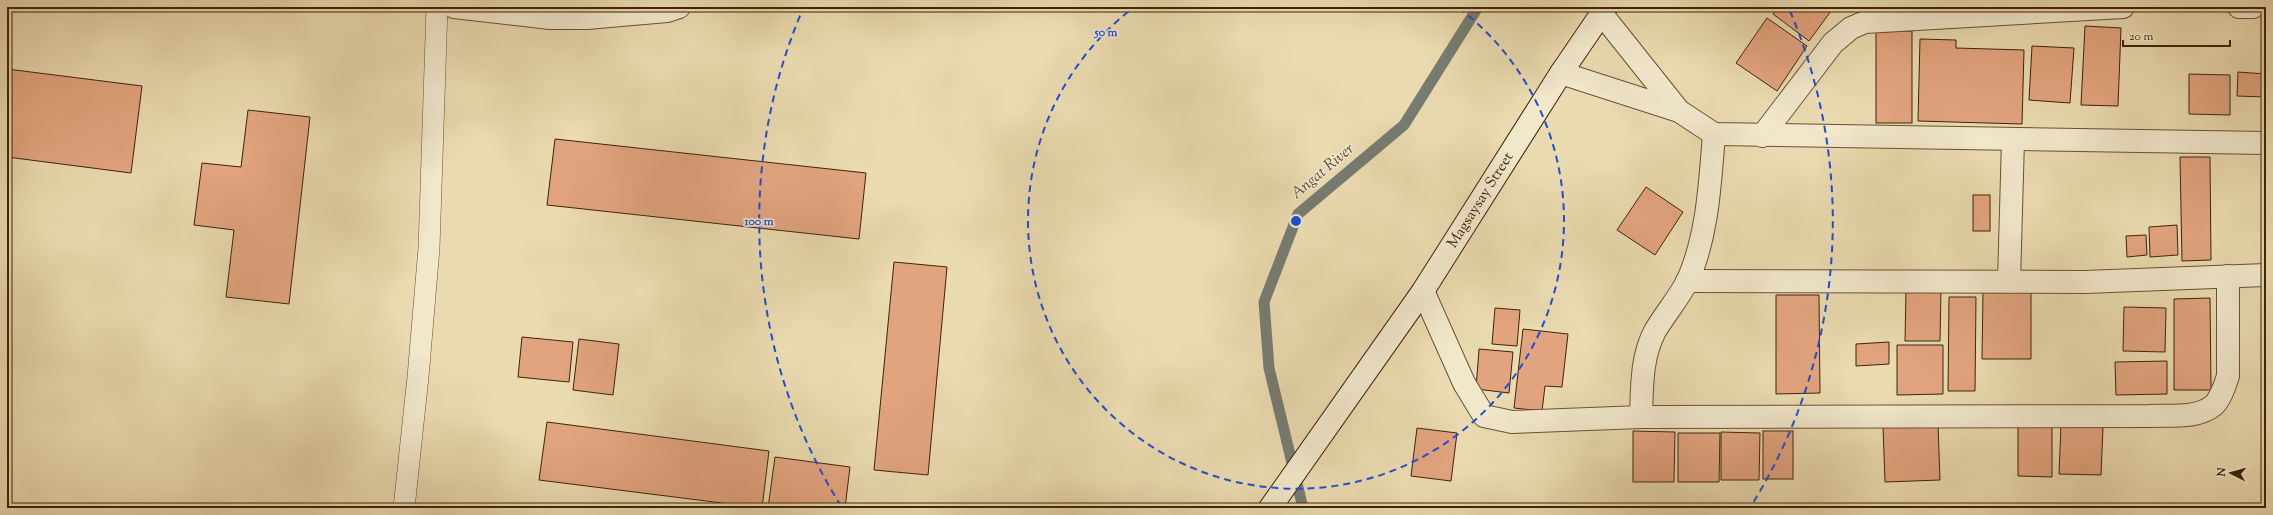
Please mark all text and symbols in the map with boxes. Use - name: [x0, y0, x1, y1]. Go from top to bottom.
- scale bar: [2123, 22, 2230, 48]
- text: 50 m: [1094, 24, 1118, 42]
- text: 20 m: [2129, 28, 2154, 46]
- water label: Angat River: [1286, 138, 1360, 205]
- street label: Magsaysay Street: [1442, 148, 1519, 252]
- text: 100 m: [743, 213, 774, 231]
- centre of rings: [1289, 214, 1303, 228]
- north arrow: [2211, 453, 2251, 493]
- text: N: [2214, 467, 2230, 478]

